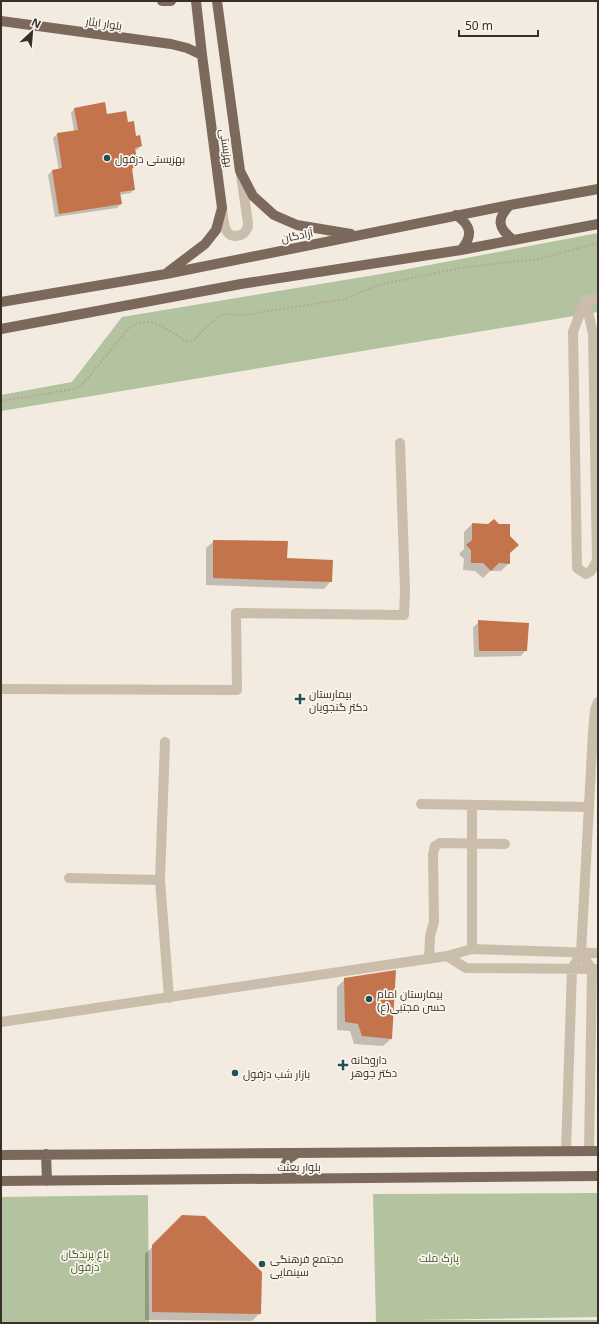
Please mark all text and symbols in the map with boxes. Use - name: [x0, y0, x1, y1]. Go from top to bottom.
- north arrow: [12, 12, 52, 52]
- scale bar: [459, 12, 538, 38]
- street label: بلوار ایثار: [84, 13, 123, 33]
- text: N: [29, 14, 44, 31]
- text: 50 m: [465, 17, 493, 34]
- street label: بهزیستی: [217, 128, 237, 168]
- place label: بهزیستی دزفول: [115, 151, 185, 166]
- marker: بهزیستی دزفول: [102, 153, 112, 163]
- street label: آزادگان: [280, 225, 314, 245]
- place label: بیمارستان دکتر گنجویان: [309, 686, 368, 714]
- marker: بیمارستان دکتر گنجویان: [294, 693, 306, 705]
- place label: بیمارستان امام حسن مجتبی(ع): [377, 986, 445, 1015]
- marker: بیمارستان امام حسن مجتبی(ع): [364, 994, 374, 1004]
- place label: داروخانه دکتر جوهر: [350, 1052, 397, 1080]
- marker: داروخانه دکتر جوهر: [338, 1060, 348, 1070]
- place label: بازار شب دزفول: [243, 1066, 310, 1081]
- marker: بازار شب دزفول: [230, 1068, 240, 1078]
- street label: بلوار بعثت: [277, 1159, 321, 1174]
- park label: باغ پرندگان دزفول: [61, 1246, 109, 1274]
- park label: پارک ملت: [419, 1250, 459, 1265]
- place label: مجتمع فرهنگی سینمایی: [270, 1251, 344, 1279]
- marker: مجتمع فرهنگی سینمایی: [257, 1259, 267, 1269]

